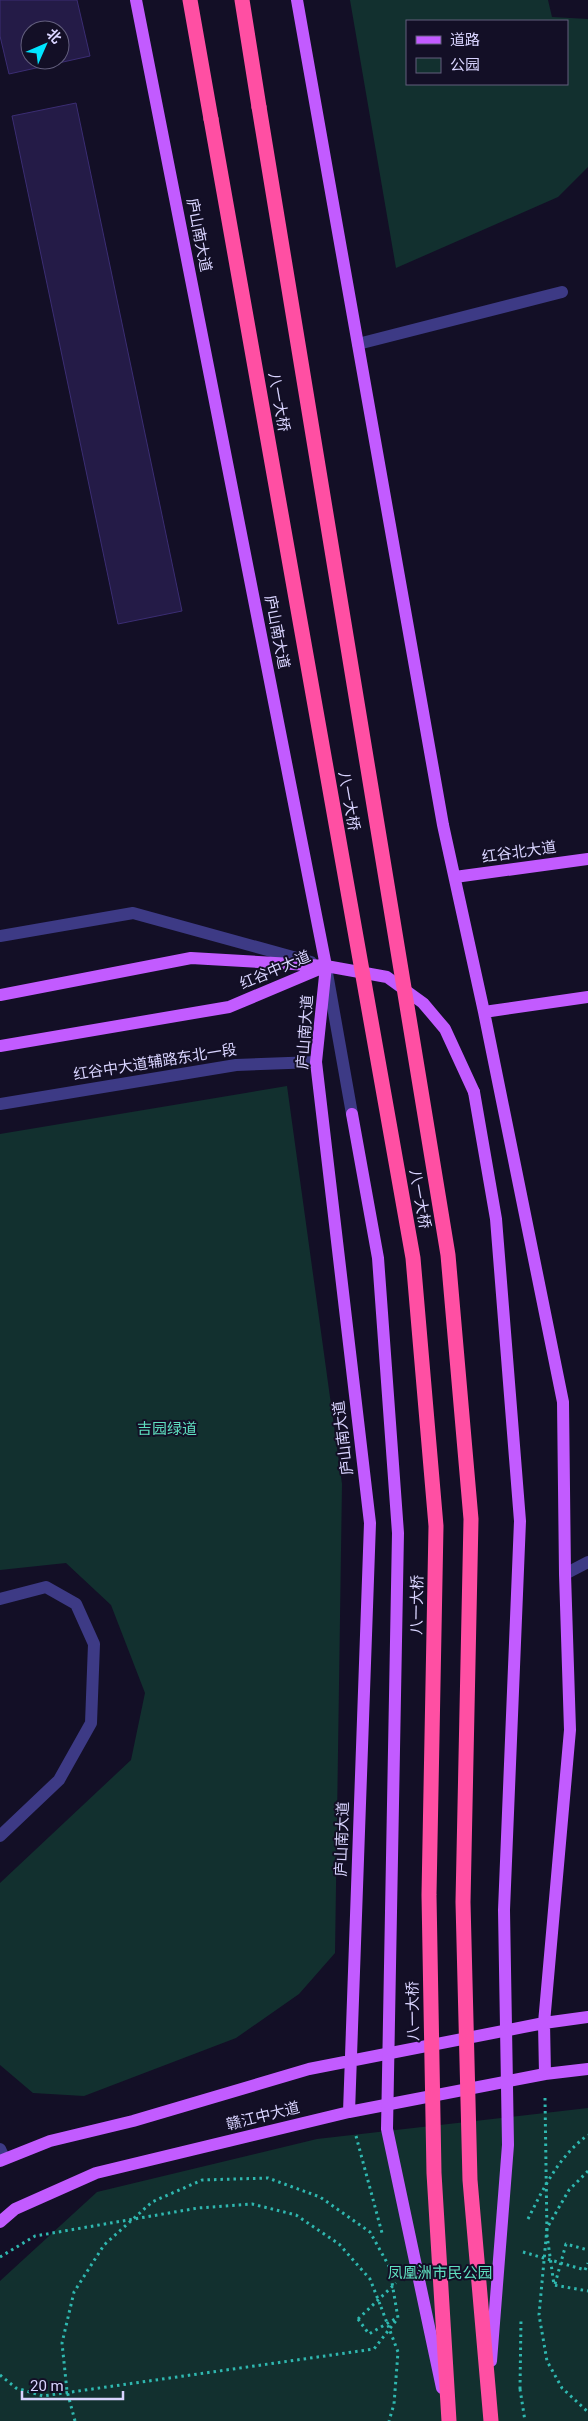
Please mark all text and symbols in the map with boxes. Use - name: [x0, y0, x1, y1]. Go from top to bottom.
- north arrow: [20, 20, 70, 70]
- legend: [406, 20, 568, 85]
- text: 北: [44, 25, 65, 46]
- text: 道路: [450, 31, 480, 49]
- text: 公园: [450, 56, 480, 74]
- street label: 庐山南大道: [183, 196, 215, 274]
- street label: 八一大桥: [265, 371, 293, 433]
- street label: 庐山南大道: [261, 593, 293, 671]
- street label: 八一大桥: [335, 770, 363, 832]
- street label: 红谷北大道: [481, 838, 557, 866]
- street label: 红谷中大道: [237, 947, 313, 993]
- street label: 庐山南大道: [293, 994, 317, 1070]
- street label: 红谷中大道辅路东北一段: [72, 1040, 238, 1084]
- street label: 八一大桥: [406, 1168, 434, 1230]
- street label: 庐山南大道: [329, 1400, 357, 1476]
- park label: 吉园绿道: [137, 1420, 197, 1438]
- street label: 八一大桥: [407, 1575, 427, 1635]
- street label: 庐山南大道: [332, 1801, 352, 1877]
- street label: 八一大桥: [403, 1981, 423, 2041]
- street label: 赣江中大道: [224, 2098, 302, 2134]
- park label: 凤凰洲市民公园: [387, 2264, 493, 2282]
- scale bar: [22, 2368, 124, 2400]
- text: 20 m: [30, 2377, 64, 2395]

